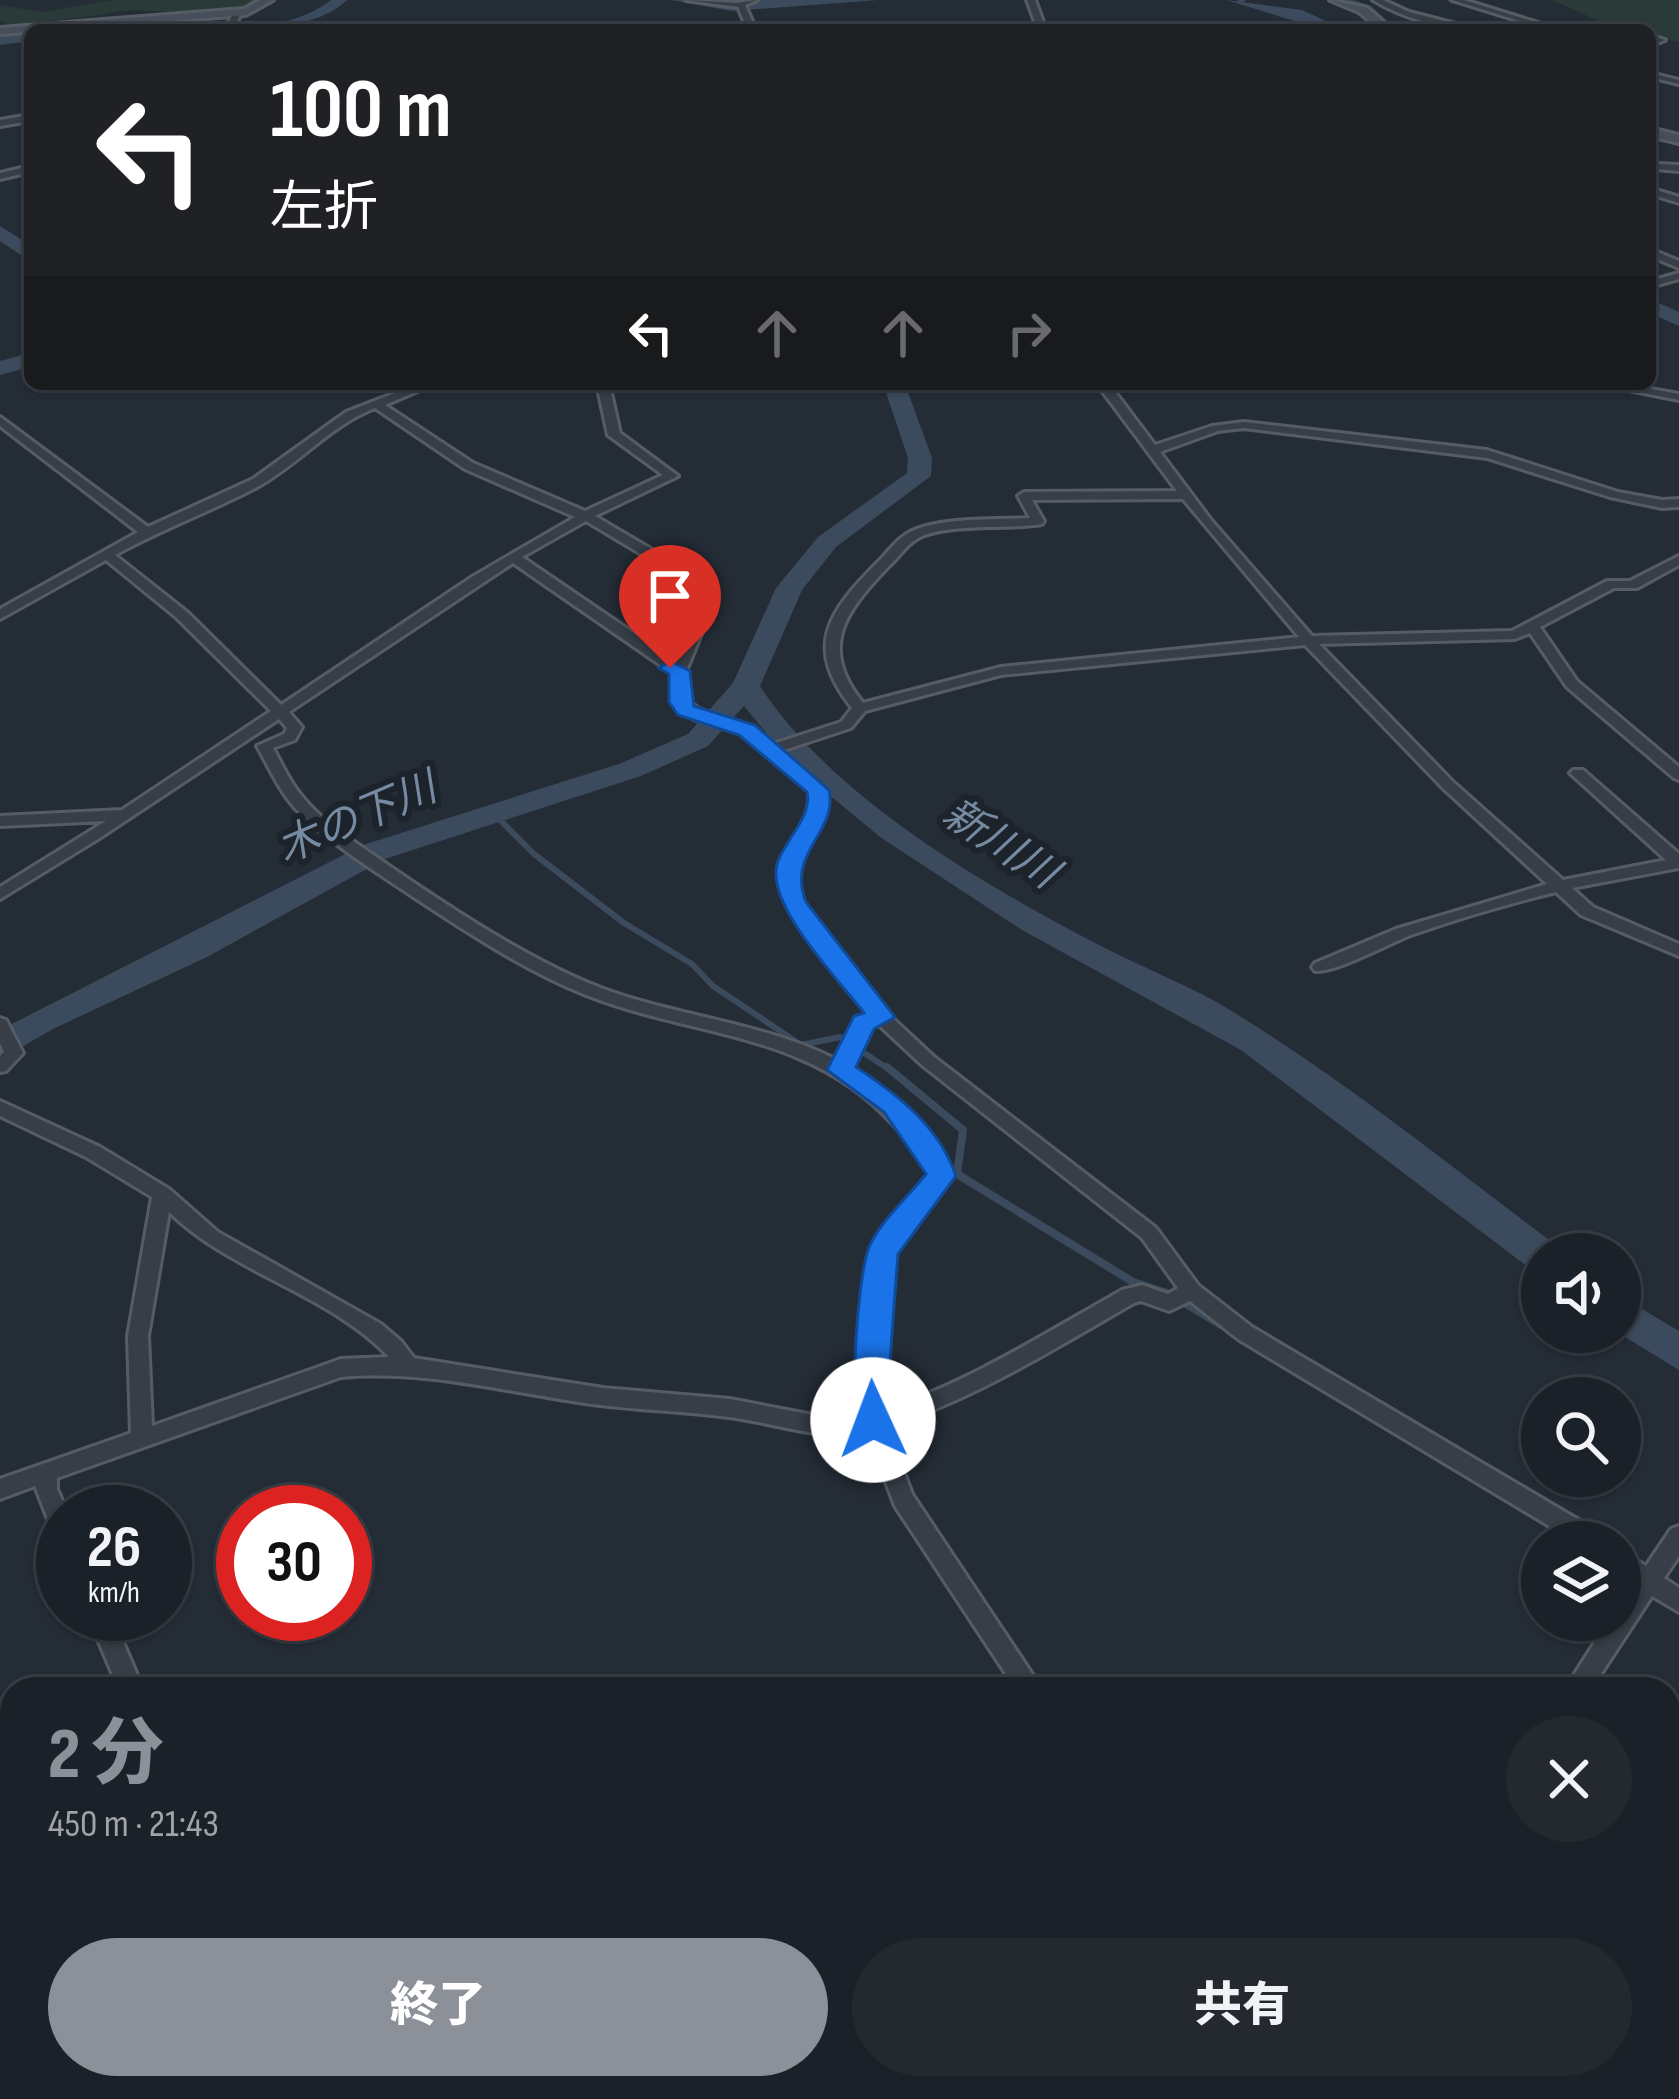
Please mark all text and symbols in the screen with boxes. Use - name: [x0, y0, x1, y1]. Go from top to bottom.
- text: 100 m: [270, 60, 452, 161]
- icon: left: [72, 72, 228, 228]
- text: 左折: [270, 176, 378, 241]
- icon: left: [618, 300, 684, 366]
- icon: ahead: [744, 300, 810, 366]
- icon: ahead: [870, 300, 936, 366]
- icon: right: [996, 300, 1062, 366]
- pin: [619, 545, 721, 668]
- icon: arrive: [637, 563, 703, 629]
- water label: 木の下川: [270, 761, 448, 875]
- water label: 新川川: [933, 788, 1070, 902]
- map controls: [1521, 1233, 1641, 1641]
- button: sound: [1521, 1233, 1641, 1353]
- position arrow: [810, 1357, 936, 1483]
- button: search: [1521, 1377, 1641, 1497]
- speed limit sign: 30: [216, 1485, 372, 1641]
- text: 26: [87, 1512, 141, 1584]
- button: layers: [1521, 1521, 1641, 1641]
- text: km/h: [88, 1575, 140, 1611]
- text: 2 分: [48, 1712, 163, 1799]
- button: close: [1506, 1716, 1632, 1842]
- text: 450 m · 21:43: [48, 1801, 219, 1848]
- button: 終了: [48, 1938, 828, 2076]
- button: 共有: [852, 1938, 1632, 2076]

